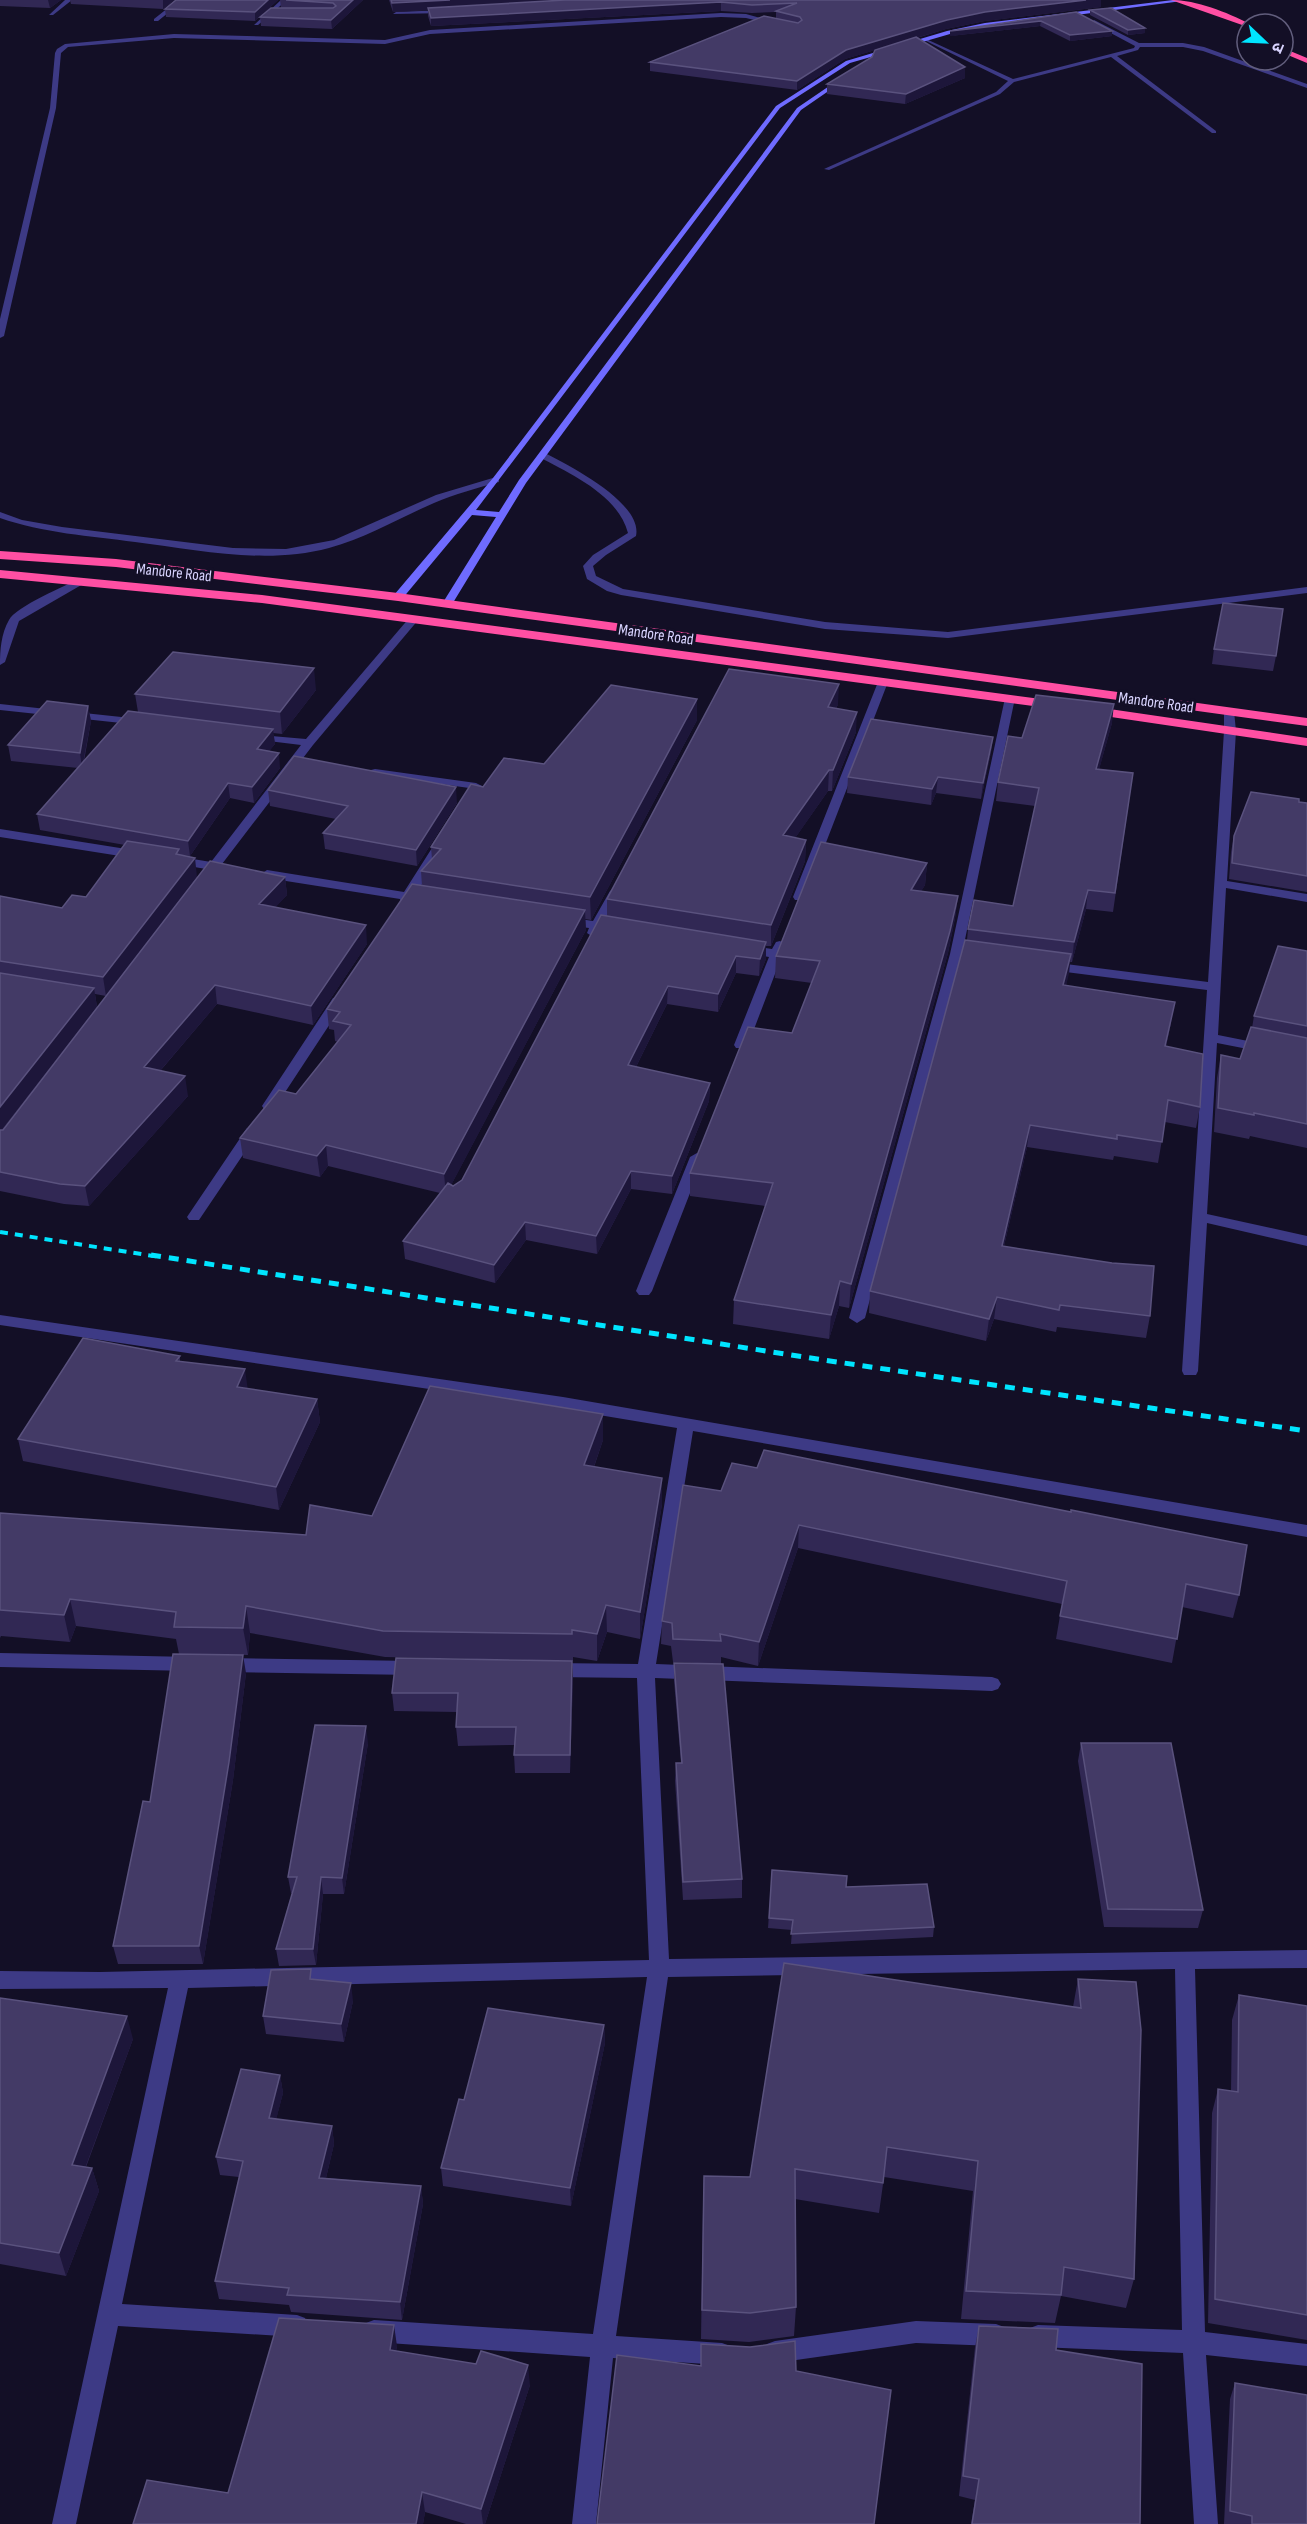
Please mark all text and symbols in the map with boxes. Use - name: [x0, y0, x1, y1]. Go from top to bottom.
- north arrow: [1235, 12, 1295, 72]
- text: उ: [1267, 39, 1288, 56]
- street label: Mandore Road: [135, 560, 213, 586]
- street label: Mandore Road: [617, 620, 695, 650]
- street label: Mandore Road: [1117, 688, 1195, 718]

